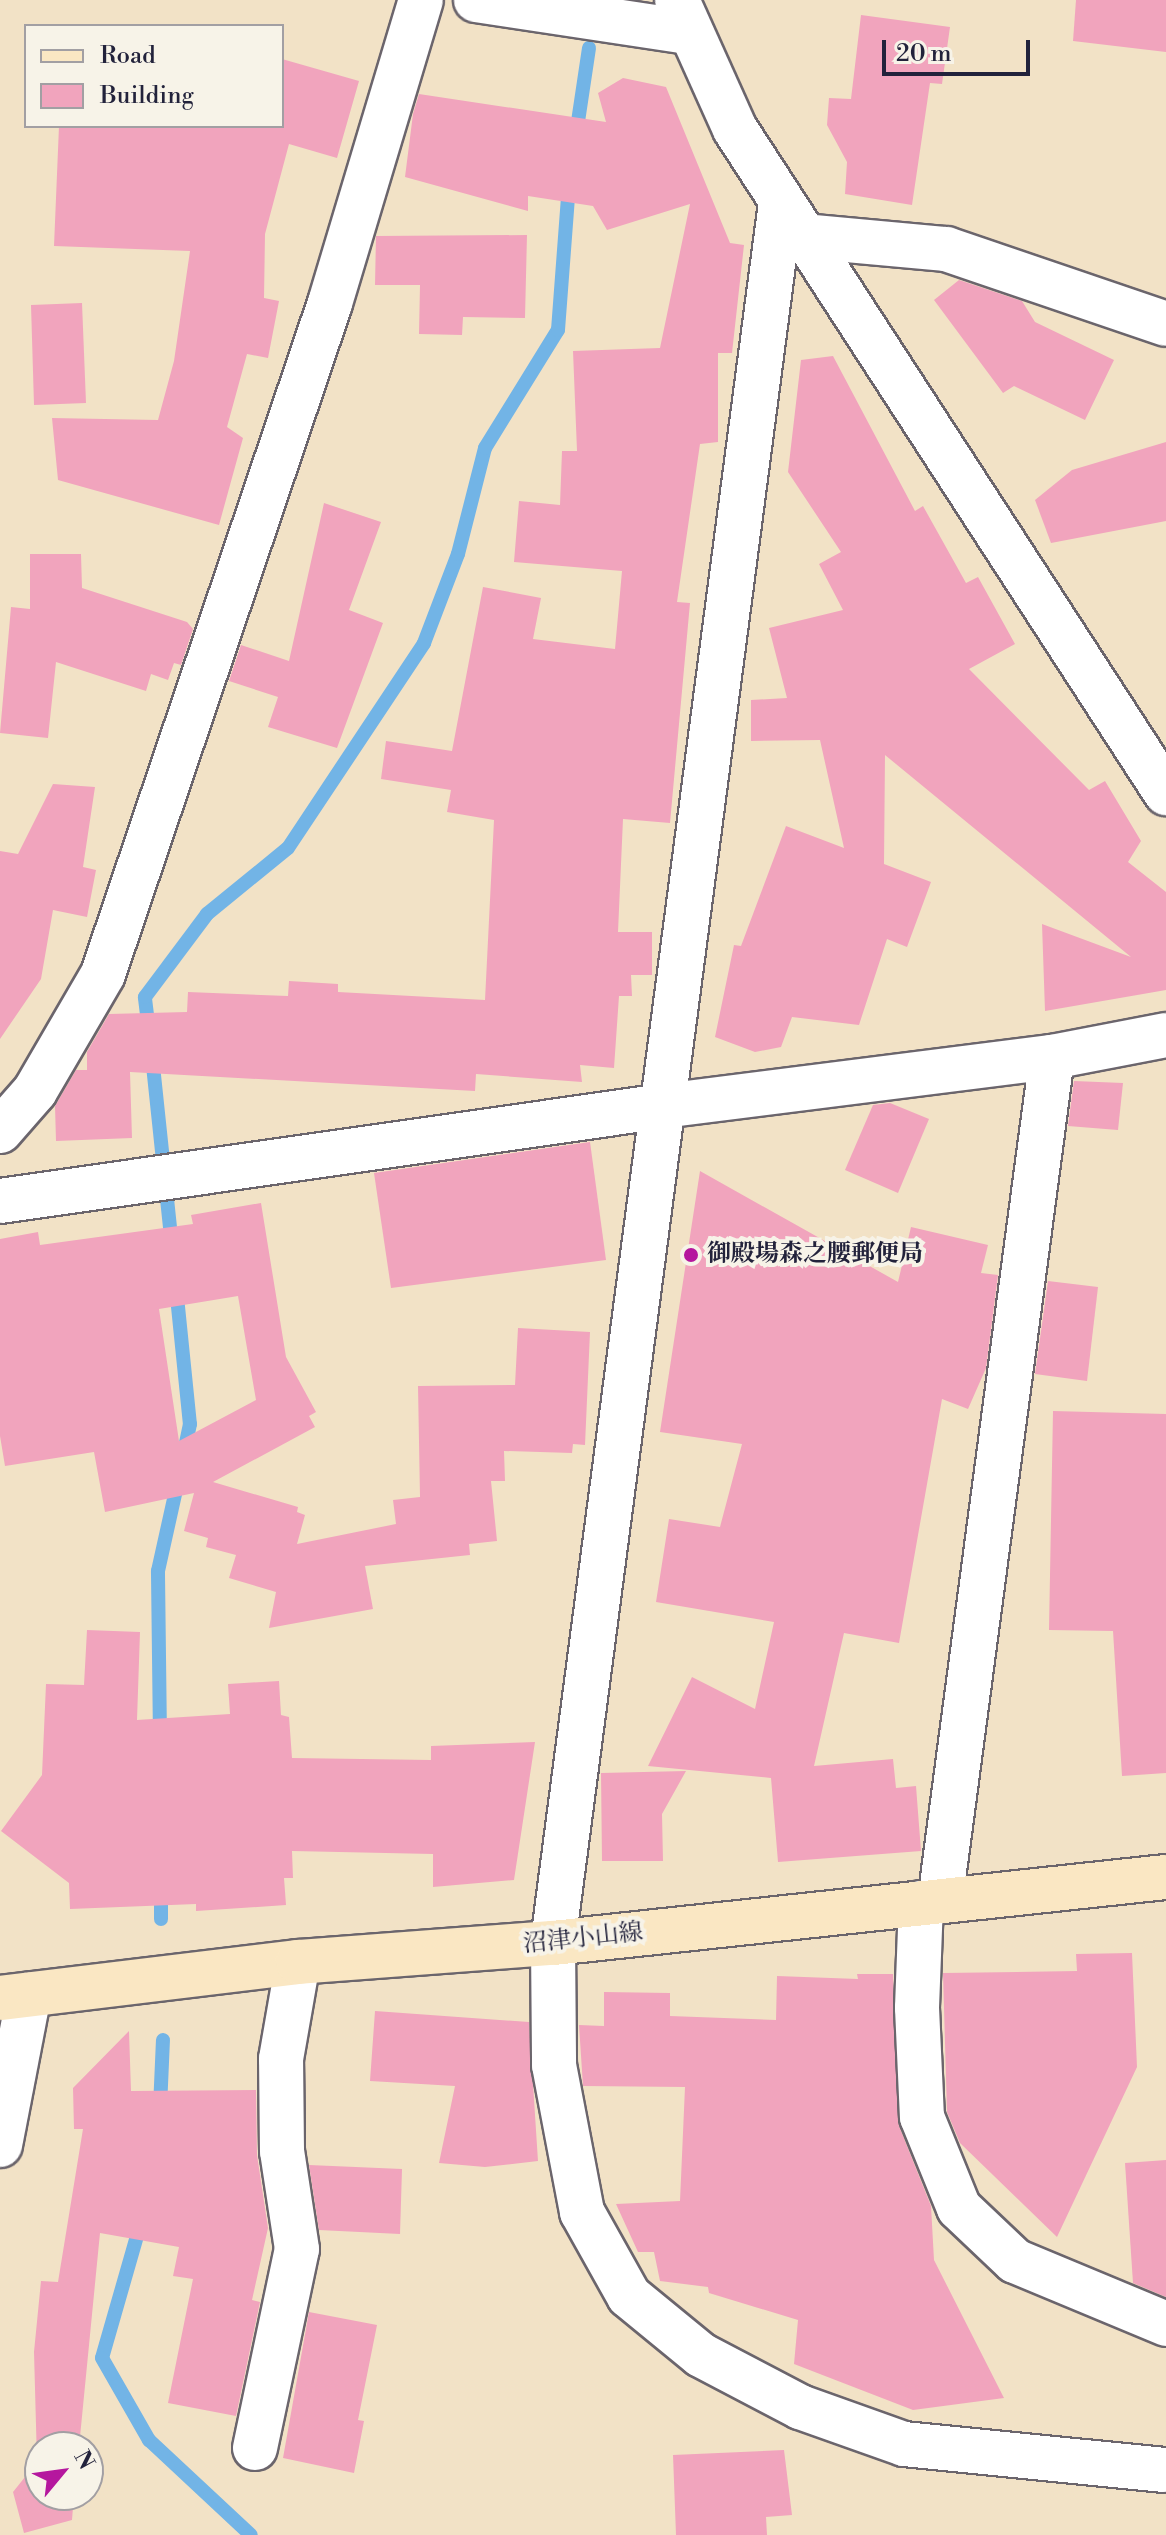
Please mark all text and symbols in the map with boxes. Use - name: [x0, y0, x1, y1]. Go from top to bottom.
- legend: [24, 24, 284, 128]
- scale bar: [886, 24, 1034, 74]
- text: 20 m: [896, 39, 952, 69]
- text: Road: [100, 41, 156, 71]
- text: Building: [100, 81, 194, 111]
- place label: 御殿場森之腰郵便局: [707, 1241, 923, 1269]
- marker: 御殿場森之腰郵便局: [682, 1246, 700, 1264]
- street label: 沼津小山線: [522, 1918, 644, 1960]
- north arrow: [24, 2431, 104, 2511]
- text: N: [68, 2446, 100, 2474]

